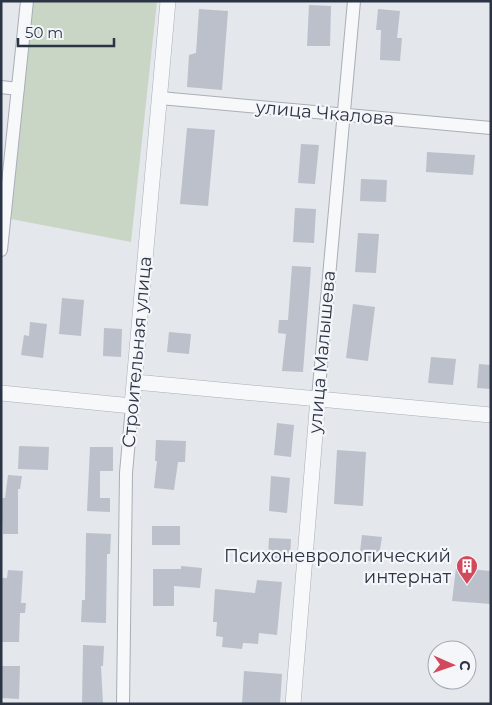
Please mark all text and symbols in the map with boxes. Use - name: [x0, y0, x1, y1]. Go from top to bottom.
- scale bar: [18, 15, 114, 47]
- text: 50 m: [25, 23, 63, 42]
- street label: улица Чкалова: [254, 96, 395, 130]
- street label: Строительная улица: [118, 255, 156, 449]
- street label: улица Малышева: [304, 270, 340, 435]
- place label: Психоневрологический интернат: [224, 545, 451, 588]
- building icon: Психоневрологический интернат: [455, 554, 479, 585]
- north arrow: [427, 640, 477, 690]
- text: С: [456, 660, 474, 671]

